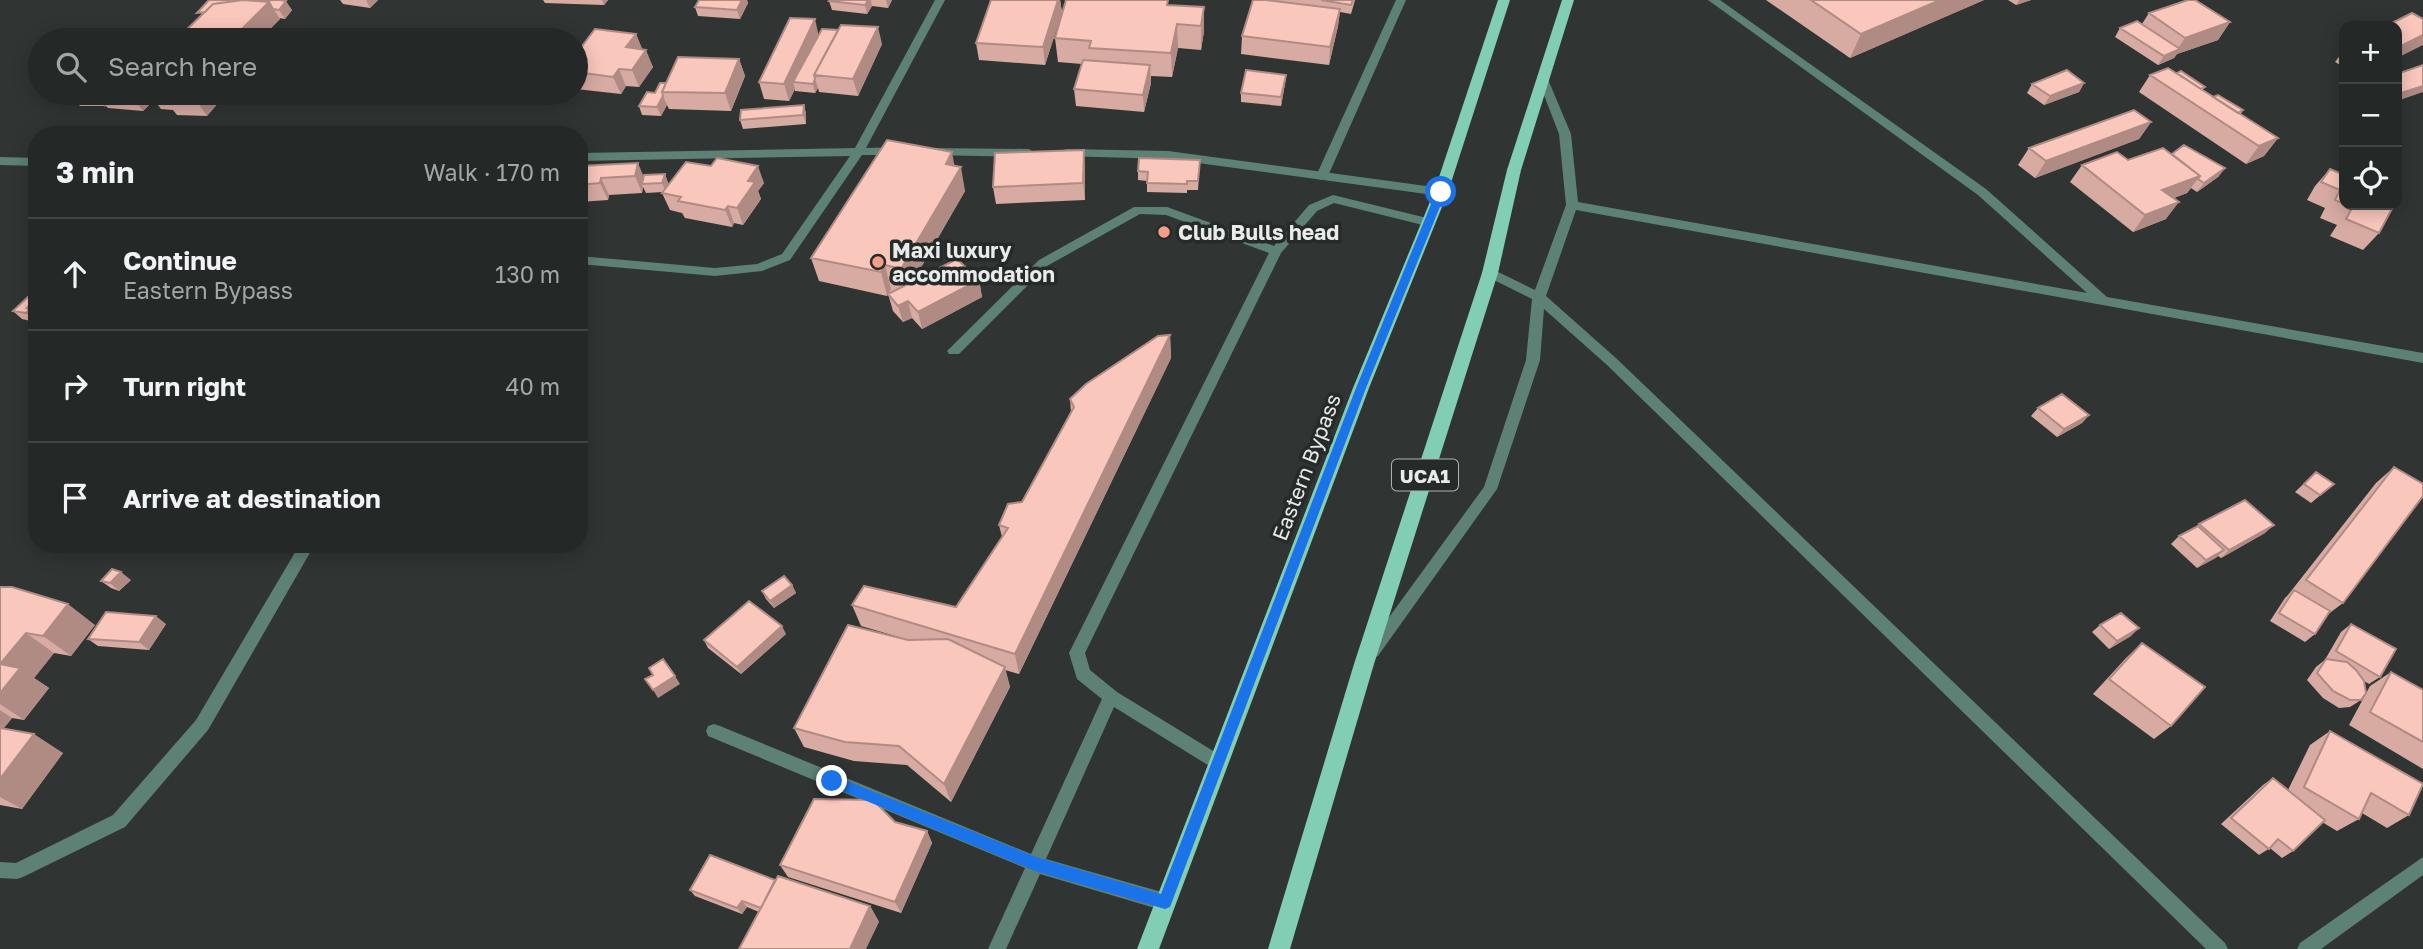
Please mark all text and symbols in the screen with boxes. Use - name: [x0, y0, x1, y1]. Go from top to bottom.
- map controls: [2339, 21, 2402, 210]
- button: +: [2339, 21, 2402, 84]
- search box: [28, 28, 588, 105]
- icon: search: [52, 48, 90, 86]
- text: Search here: [108, 51, 257, 82]
- button: −: [2339, 84, 2402, 147]
- button: locate: [2339, 147, 2402, 210]
- text: 3 min: [56, 154, 134, 190]
- text: Walk · 170 m: [423, 158, 560, 186]
- route start: [1425, 176, 1456, 207]
- place label: Club Bulls head: [1178, 219, 1339, 245]
- marker: Club Bulls head: [1156, 224, 1172, 240]
- place label: Maxi luxury accommodation: [892, 237, 1055, 287]
- text: Continue: [123, 245, 237, 276]
- marker: Maxi luxury accommodation: [870, 254, 886, 270]
- icon: ahead: [56, 255, 94, 293]
- text: 130 m: [495, 260, 560, 288]
- text: Eastern Bypass: [123, 276, 293, 304]
- icon: right: [56, 367, 94, 405]
- text: Turn right: [123, 371, 246, 402]
- text: 40 m: [506, 372, 560, 400]
- street label: Eastern Bypass: [1266, 390, 1346, 544]
- road number: UCA1: [1392, 460, 1458, 490]
- icon: arrive: [56, 479, 94, 517]
- text: Arrive at destination: [123, 483, 381, 514]
- route end: [816, 765, 847, 796]

